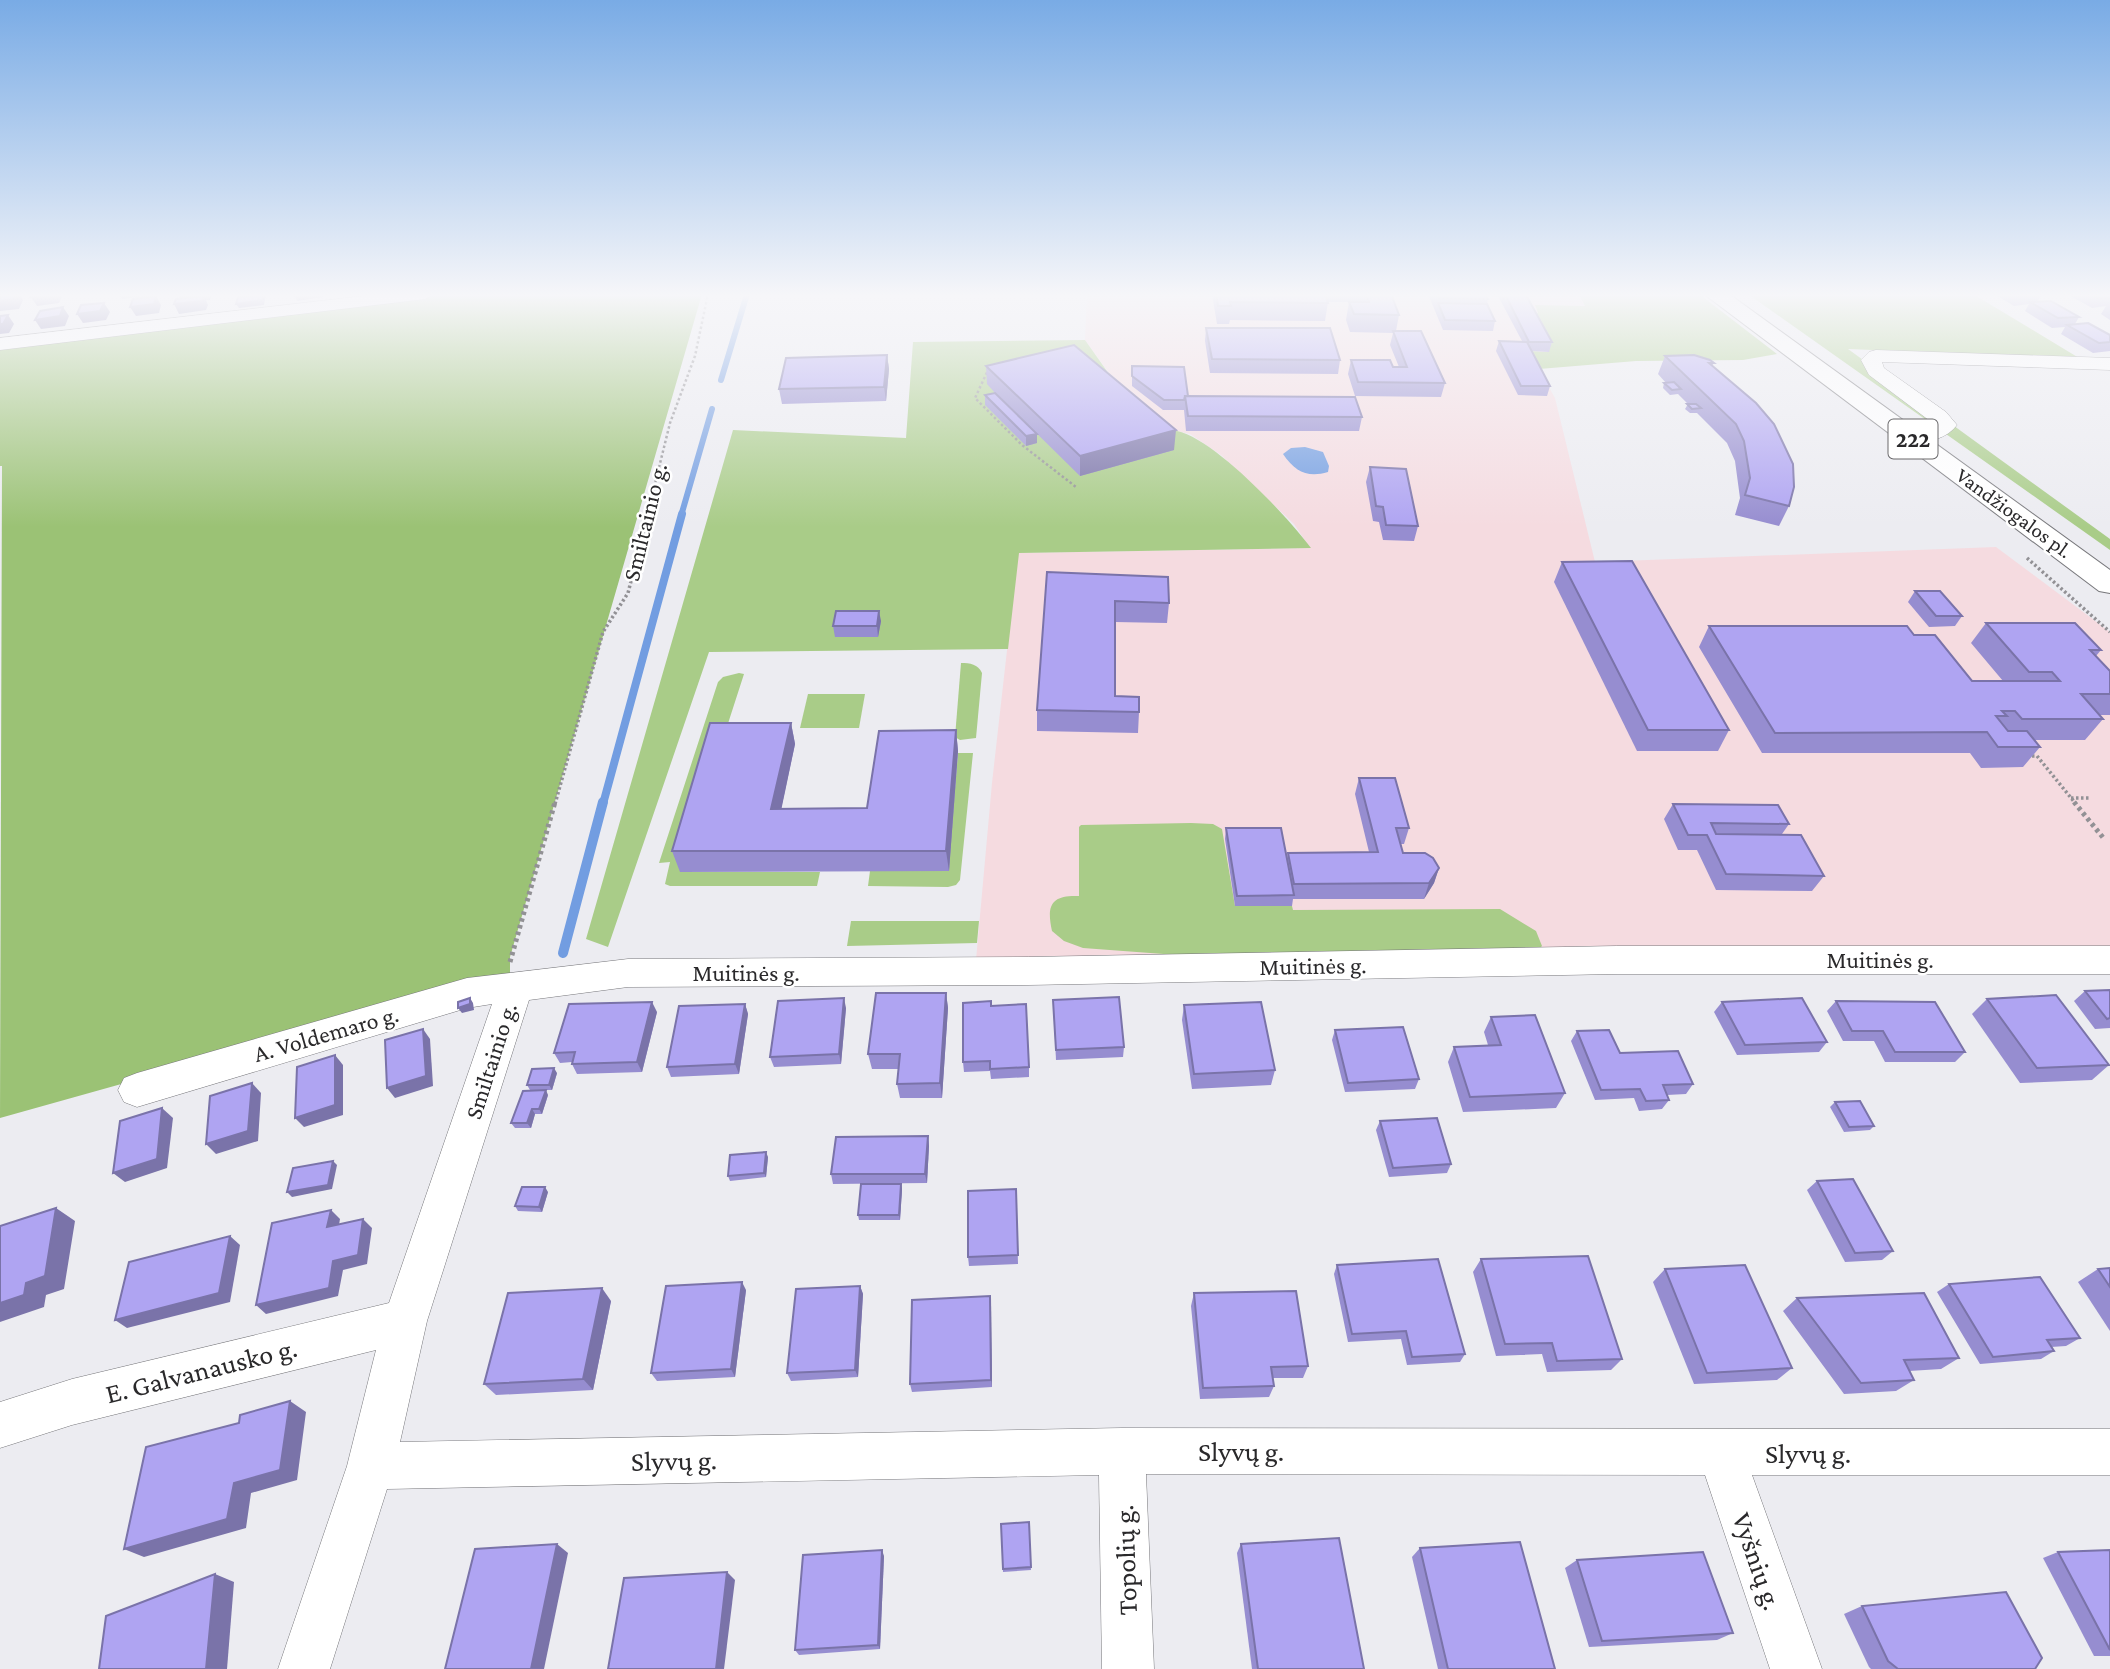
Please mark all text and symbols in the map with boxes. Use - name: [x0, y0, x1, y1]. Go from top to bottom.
- road number: 222: [1888, 420, 1938, 458]
- street label: Smiltainio g.: [617, 460, 672, 584]
- street label: Vandžiogalos pl.: [1951, 463, 2077, 563]
- street label: Muitinės g.: [1826, 946, 1934, 973]
- street label: Muitinės g.: [1259, 951, 1367, 980]
- street label: Muitinės g.: [692, 959, 800, 986]
- street label: Smiltainio g.: [459, 999, 522, 1122]
- street label: A. Voldemaro g.: [250, 1000, 401, 1067]
- street label: E. Galvanausko g.: [102, 1332, 300, 1409]
- street label: Slyvų g.: [1198, 1436, 1284, 1467]
- street label: Slyvų g.: [1765, 1438, 1851, 1469]
- street label: Slyvų g.: [631, 1444, 717, 1477]
- street label: Topolių g.: [1108, 1504, 1143, 1616]
- street label: Vyšnių g.: [1726, 1508, 1789, 1614]

